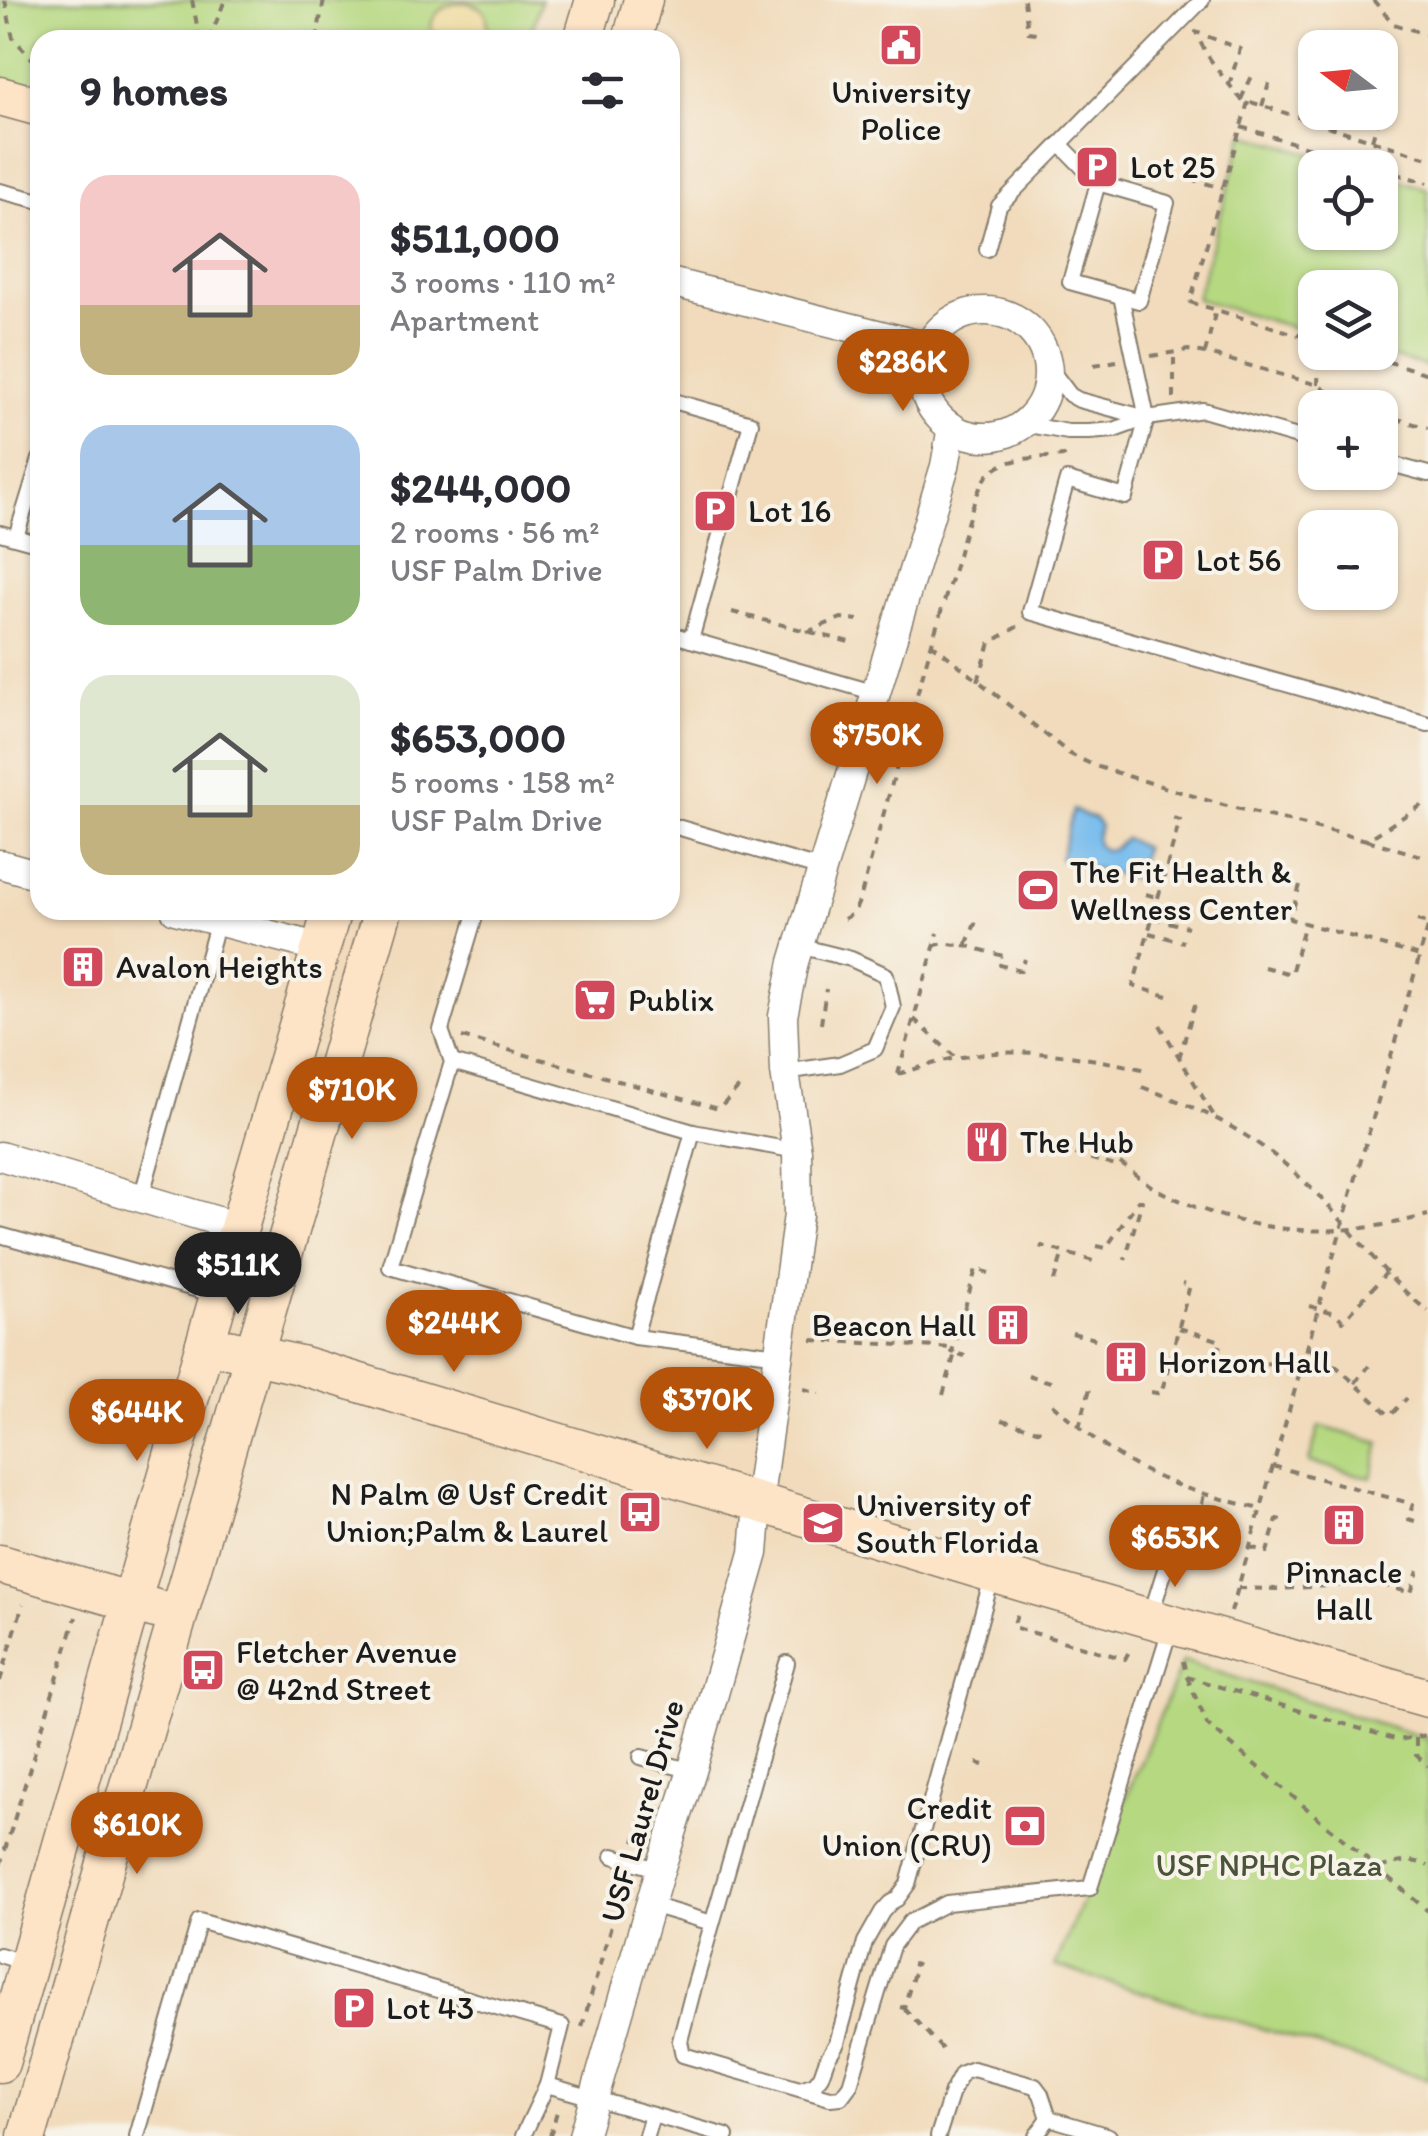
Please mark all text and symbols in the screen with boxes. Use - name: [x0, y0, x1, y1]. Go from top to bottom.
- public building icon: University Police: [878, 22, 924, 68]
- north arrow: [1298, 30, 1398, 130]
- map controls: [1298, 30, 1398, 610]
- icon: filters: [575, 63, 630, 118]
- text: 9 homes: [80, 65, 228, 116]
- place label: University Police: [831, 73, 971, 148]
- parking icon: Lot 25: [1074, 144, 1120, 190]
- place label: Lot 25: [1130, 148, 1215, 186]
- button: locate: [1298, 150, 1398, 250]
- text: $511,000: [390, 212, 560, 263]
- icon: home: [160, 215, 280, 335]
- text: 3 rooms · 110 m²: [390, 263, 616, 301]
- button: layers: [1298, 270, 1398, 370]
- text: Apartment: [390, 301, 539, 339]
- pin: $286K: [833, 329, 973, 414]
- text: $286K: [859, 342, 947, 380]
- button: +: [1298, 390, 1398, 490]
- text: $244,000: [390, 462, 571, 513]
- icon: home: [160, 465, 280, 585]
- parking icon: Lot 16: [692, 488, 738, 534]
- place label: Lot 16: [748, 492, 831, 530]
- button: −: [1298, 510, 1398, 610]
- text: 2 rooms · 56 m²: [390, 513, 599, 551]
- parking icon: Lot 56: [1140, 537, 1186, 583]
- place label: Lot 56: [1196, 541, 1281, 579]
- text: USF Palm Drive: [390, 551, 603, 589]
- pin: $750K: [807, 702, 947, 787]
- text: $653,000: [390, 712, 566, 763]
- icon: home: [160, 715, 280, 835]
- text: $750K: [832, 715, 922, 753]
- text: 5 rooms · 158 m²: [390, 763, 615, 801]
- text: USF Palm Drive: [390, 801, 603, 839]
- place label: The Fit Health & Wellness Center: [1070, 853, 1292, 928]
- sports icon: The Fit Health & Wellness Center: [1015, 867, 1061, 913]
- building icon: Avalon Heights: [60, 944, 106, 990]
- place label: Avalon Heights: [116, 948, 323, 986]
- supermarket icon: Publix: [572, 977, 618, 1023]
- place label: Publix: [628, 981, 714, 1019]
- pin: $710K: [282, 1057, 422, 1142]
- text: $710K: [308, 1070, 396, 1108]
- restaurant icon: The Hub: [964, 1119, 1010, 1165]
- place label: The Hub: [1020, 1123, 1134, 1161]
- pin: $511K: [168, 1232, 308, 1317]
- text: $511K: [196, 1245, 280, 1283]
- pin: $244K: [384, 1290, 524, 1375]
- building icon: Beacon Hall: [985, 1302, 1031, 1348]
- text: $244K: [408, 1303, 500, 1341]
- place label: Beacon Hall: [812, 1306, 976, 1344]
- building icon: Horizon Hall: [1103, 1339, 1149, 1385]
- place label: Horizon Hall: [1158, 1343, 1331, 1381]
- pin: $370K: [637, 1367, 777, 1452]
- pin: $644K: [67, 1379, 207, 1464]
- text: $370K: [662, 1380, 752, 1418]
- text: $644K: [91, 1392, 183, 1430]
- place label: N Palm @ Usf Credit Union;Palm & Laurel: [326, 1475, 608, 1550]
- place label: University of South Florida: [856, 1486, 1039, 1561]
- bus stop icon: N Palm @ Usf Credit Union;Palm & Laurel: [617, 1489, 663, 1535]
- school or university icon: University of South Florida: [800, 1500, 846, 1546]
- building icon: Pinnacle Hall: [1321, 1502, 1367, 1548]
- pin: $653K: [1105, 1505, 1245, 1590]
- text: $653K: [1131, 1518, 1219, 1556]
- place label: Pinnacle Hall: [1286, 1553, 1402, 1628]
- place label: Fletcher Avenue @ 42nd Street: [236, 1633, 457, 1708]
- bus stop icon: Fletcher Avenue @ 42nd Street: [180, 1647, 226, 1693]
- street label: USF Laurel Drive: [592, 1695, 692, 1927]
- place label: Credit Union (CRU): [822, 1789, 992, 1864]
- pin: $610K: [67, 1792, 207, 1877]
- bank icon: Credit Union (CRU): [1002, 1803, 1048, 1849]
- text: $610K: [93, 1805, 181, 1843]
- park label: USF NPHC Plaza: [1155, 1846, 1383, 1884]
- parking icon: Lot 43: [331, 1985, 377, 2031]
- place label: Lot 43: [386, 1989, 474, 2027]

